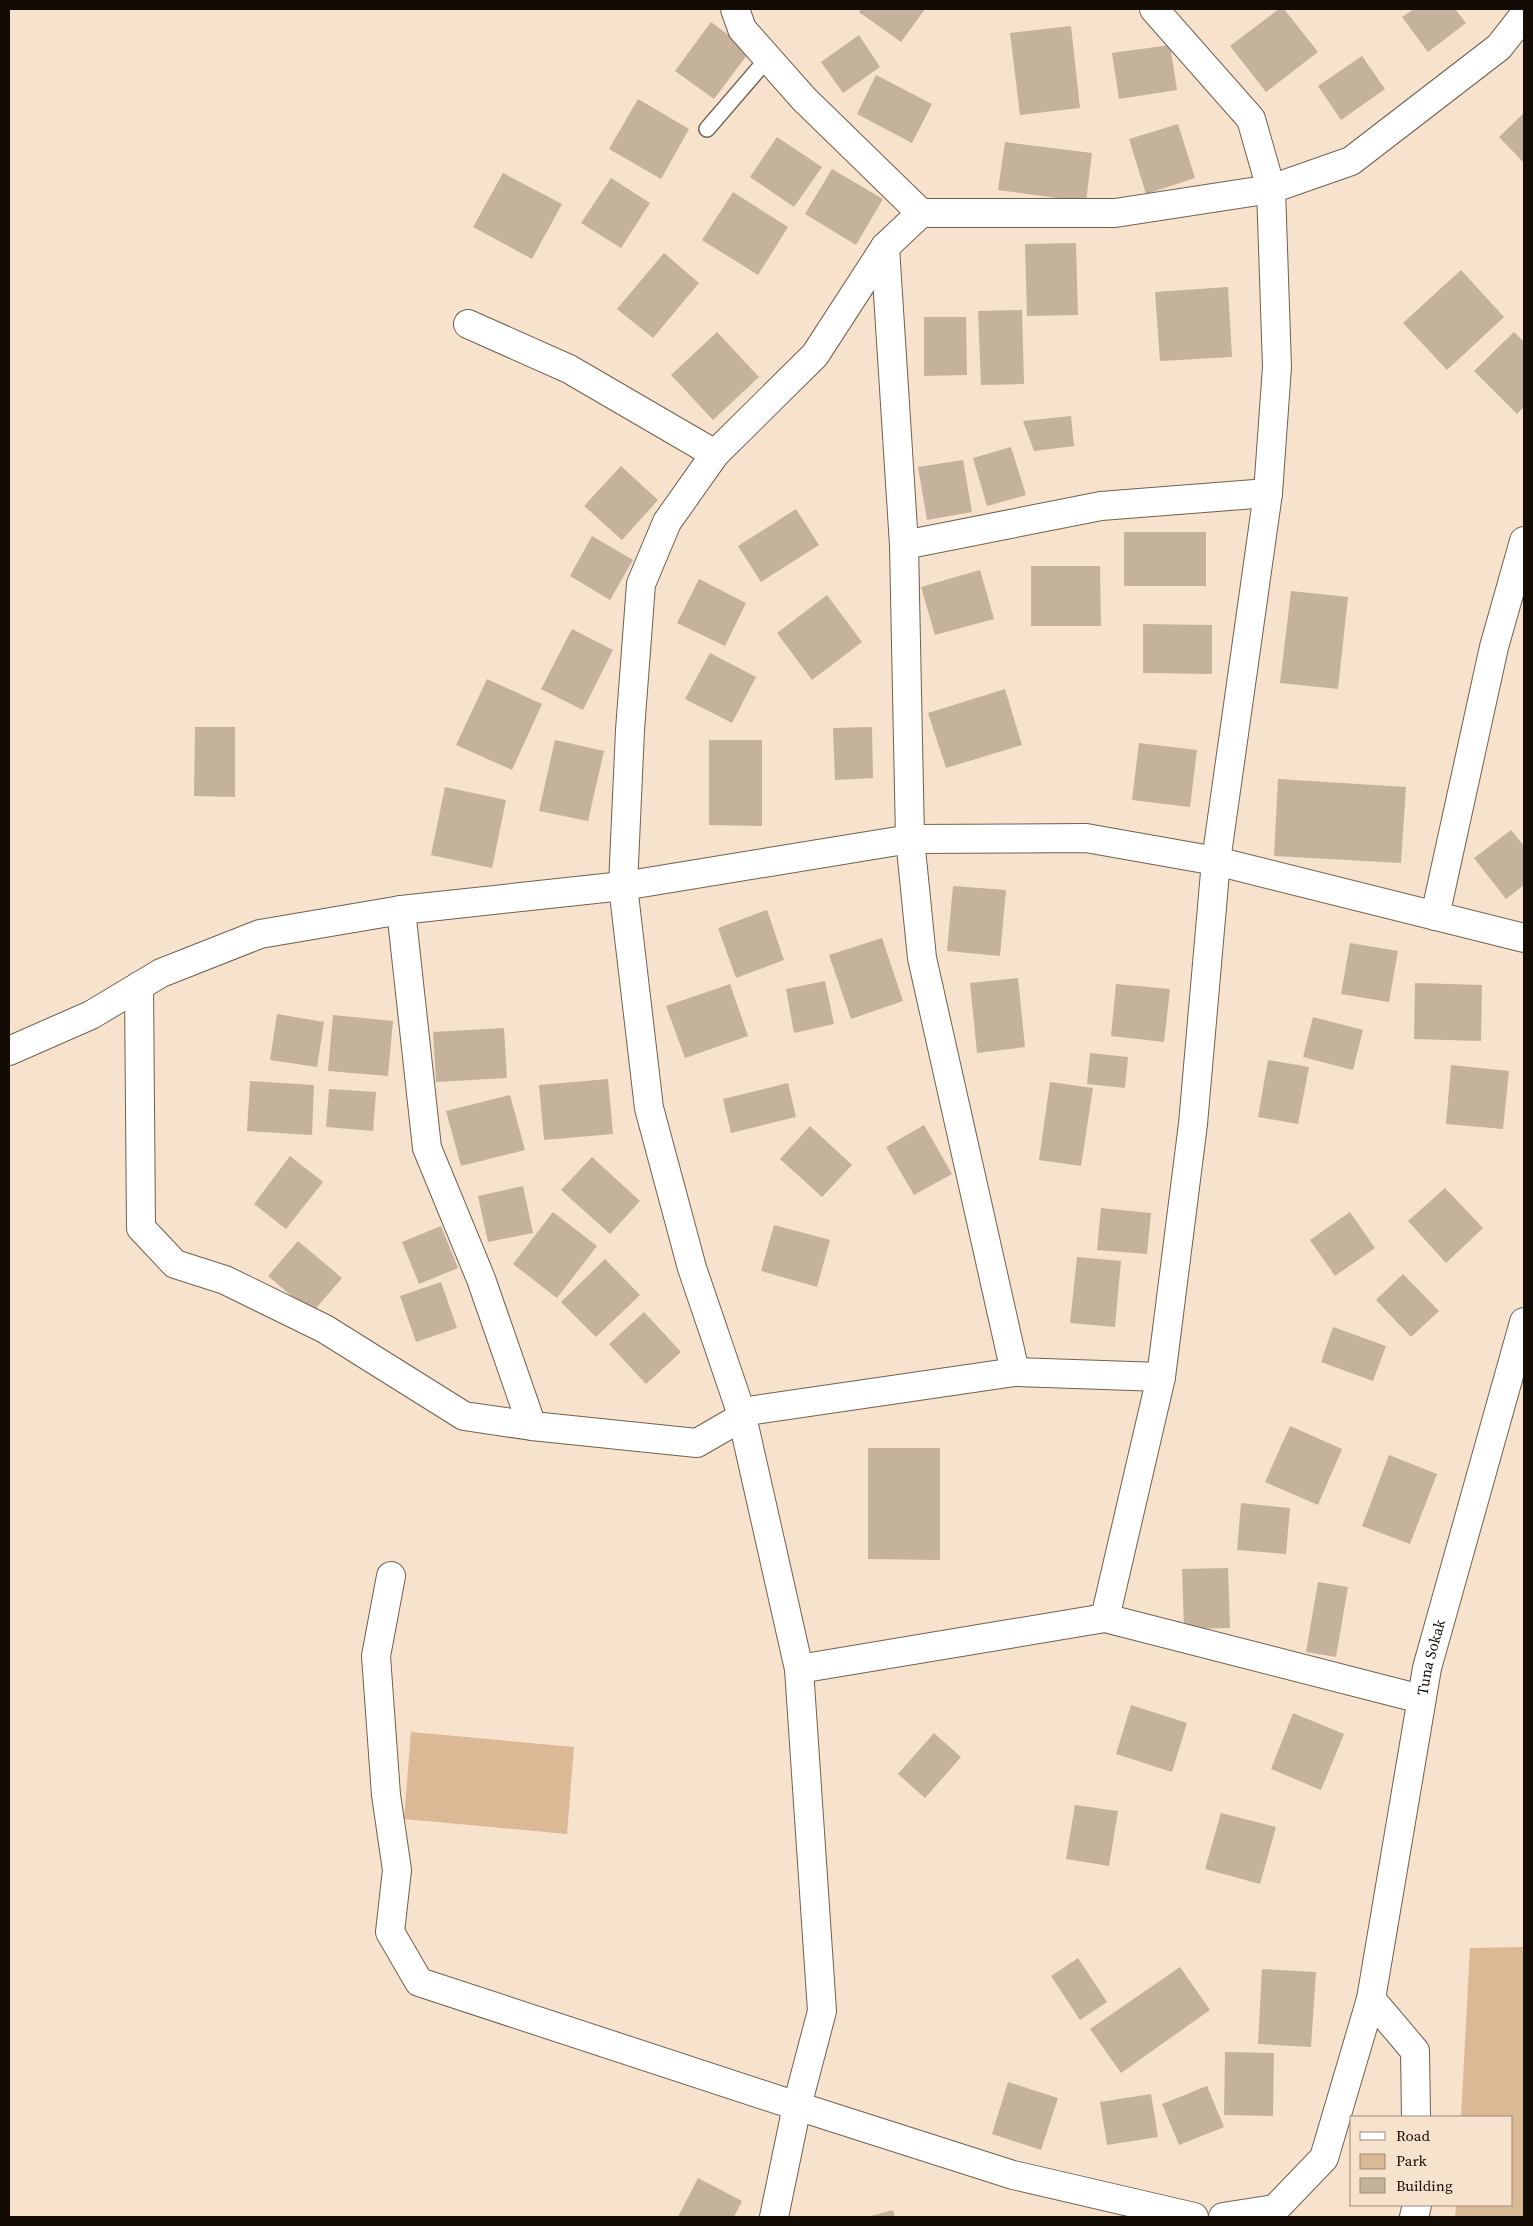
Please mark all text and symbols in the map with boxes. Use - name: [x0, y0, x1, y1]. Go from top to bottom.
- street label: Tuna Sokak: [1412, 1616, 1450, 1697]
- legend: [1350, 2116, 1513, 2206]
- text: Road: [1396, 2125, 1430, 2146]
- text: Park: [1396, 2150, 1428, 2171]
- text: Building: [1396, 2175, 1453, 2196]

